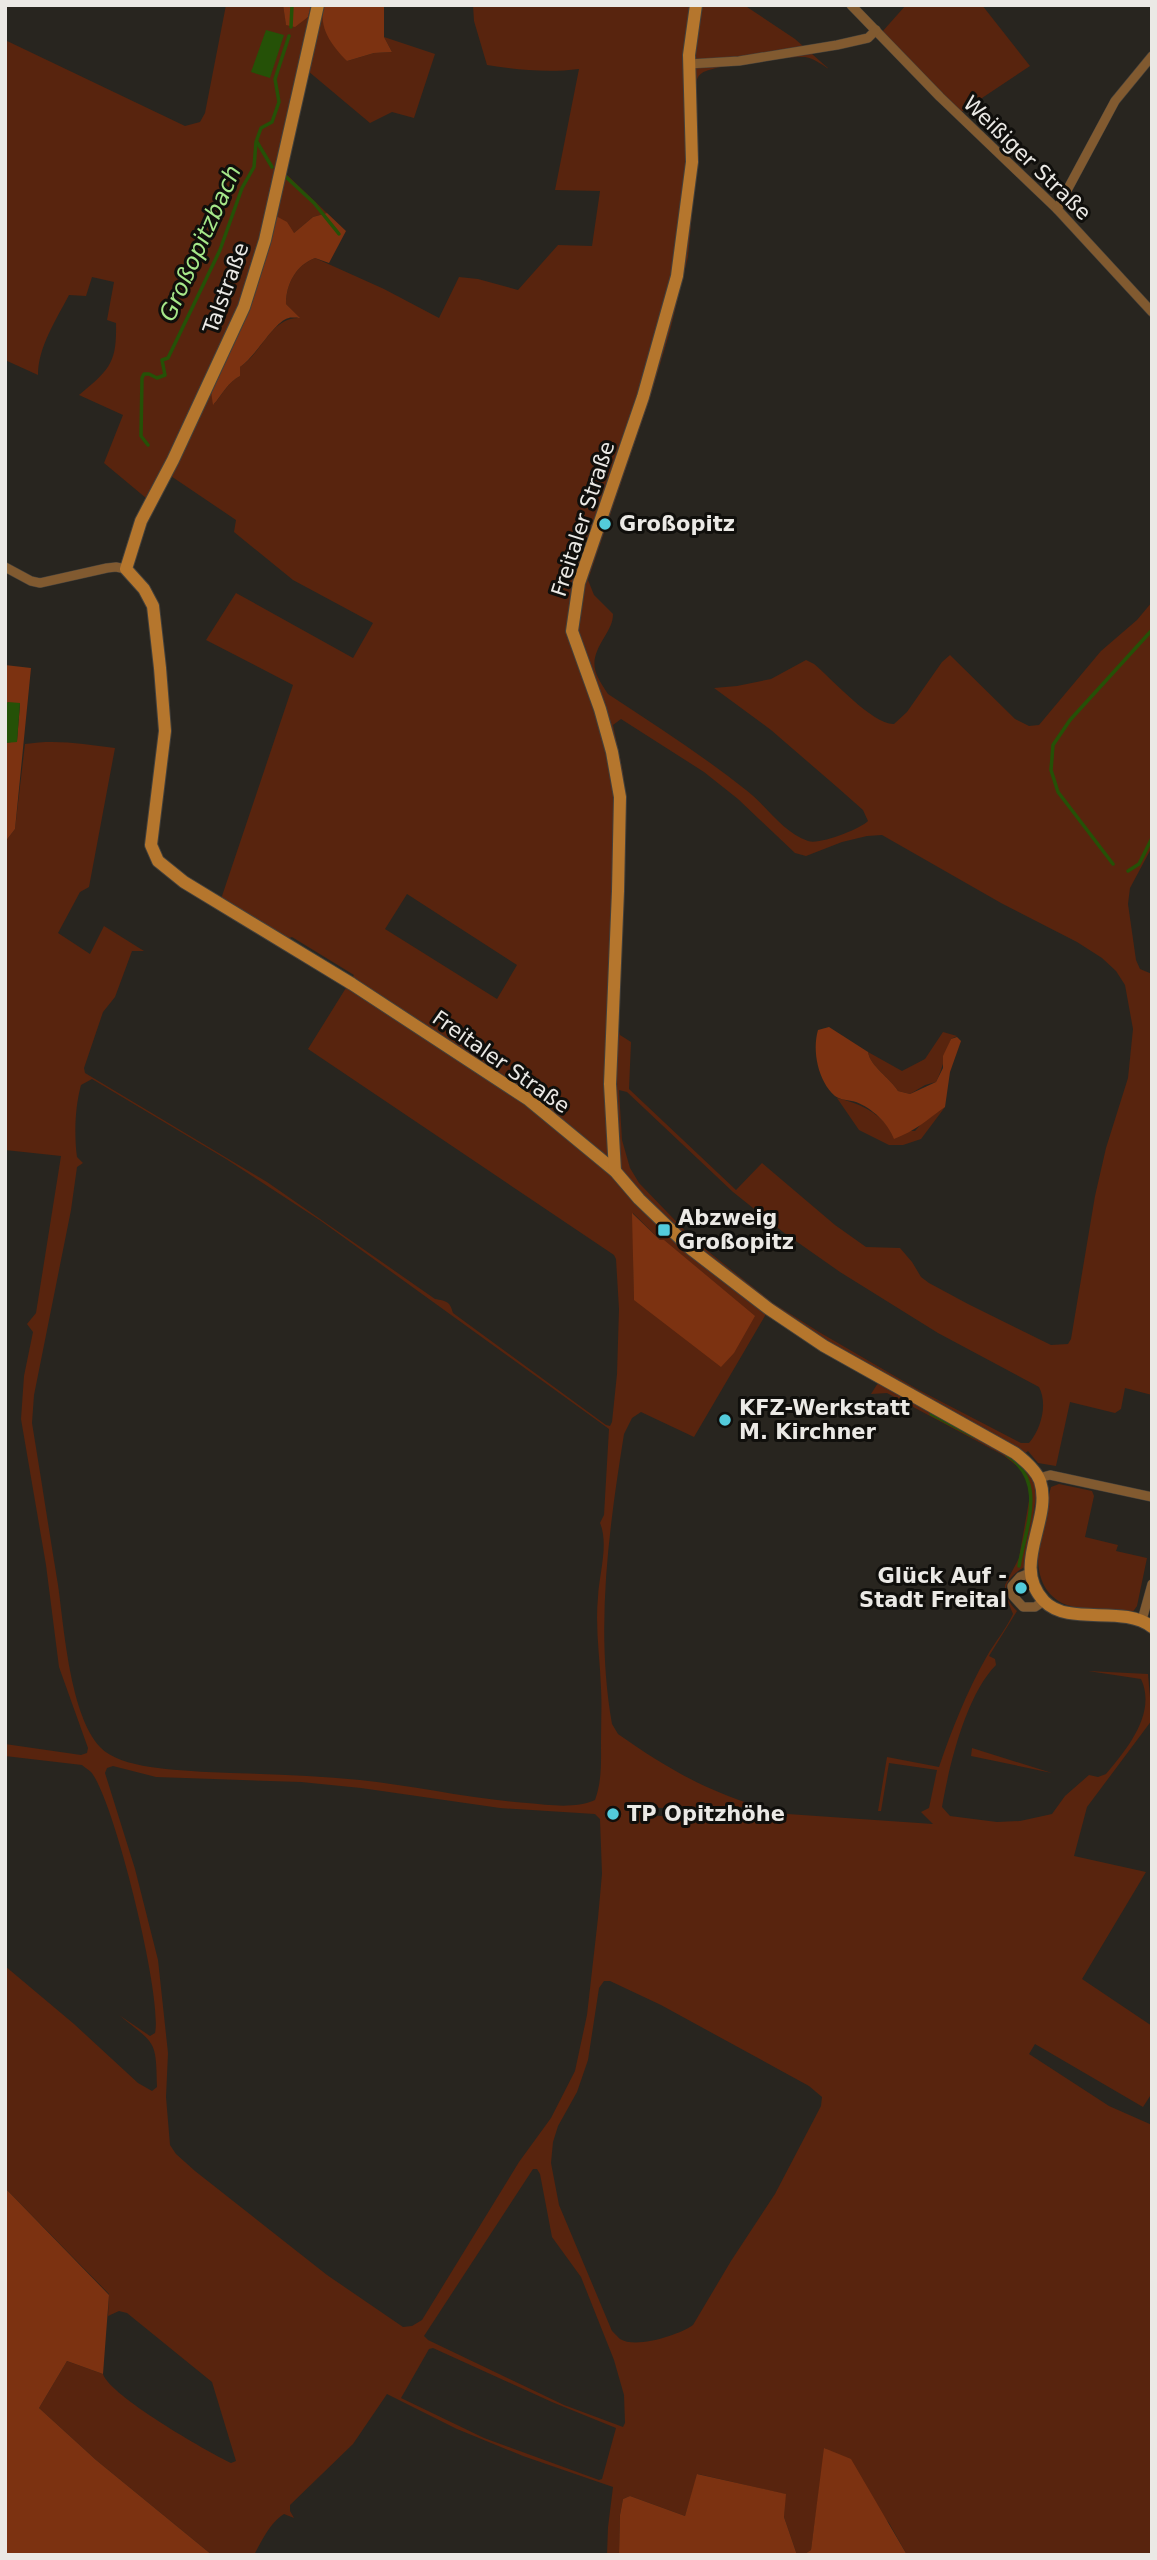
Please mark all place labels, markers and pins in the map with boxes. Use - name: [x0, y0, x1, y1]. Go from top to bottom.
- place label: Großopitz: [619, 512, 735, 536]
- marker: Großopitz: [597, 516, 613, 532]
- place label: Abzweig Großopitz: [678, 1206, 794, 1254]
- marker: Abzweig Großopitz: [656, 1222, 672, 1238]
- place label: KFZ-Werkstatt M. Kirchner: [739, 1396, 910, 1444]
- marker: KFZ-Werkstatt M. Kirchner: [717, 1412, 733, 1428]
- place label: Glück Auf - Stadt Freital: [859, 1564, 1007, 1612]
- marker: Glück Auf - Stadt Freital: [1013, 1580, 1029, 1596]
- place label: TP Opitzhöhe: [627, 1802, 785, 1826]
- marker: TP Opitzhöhe: [605, 1806, 621, 1822]

